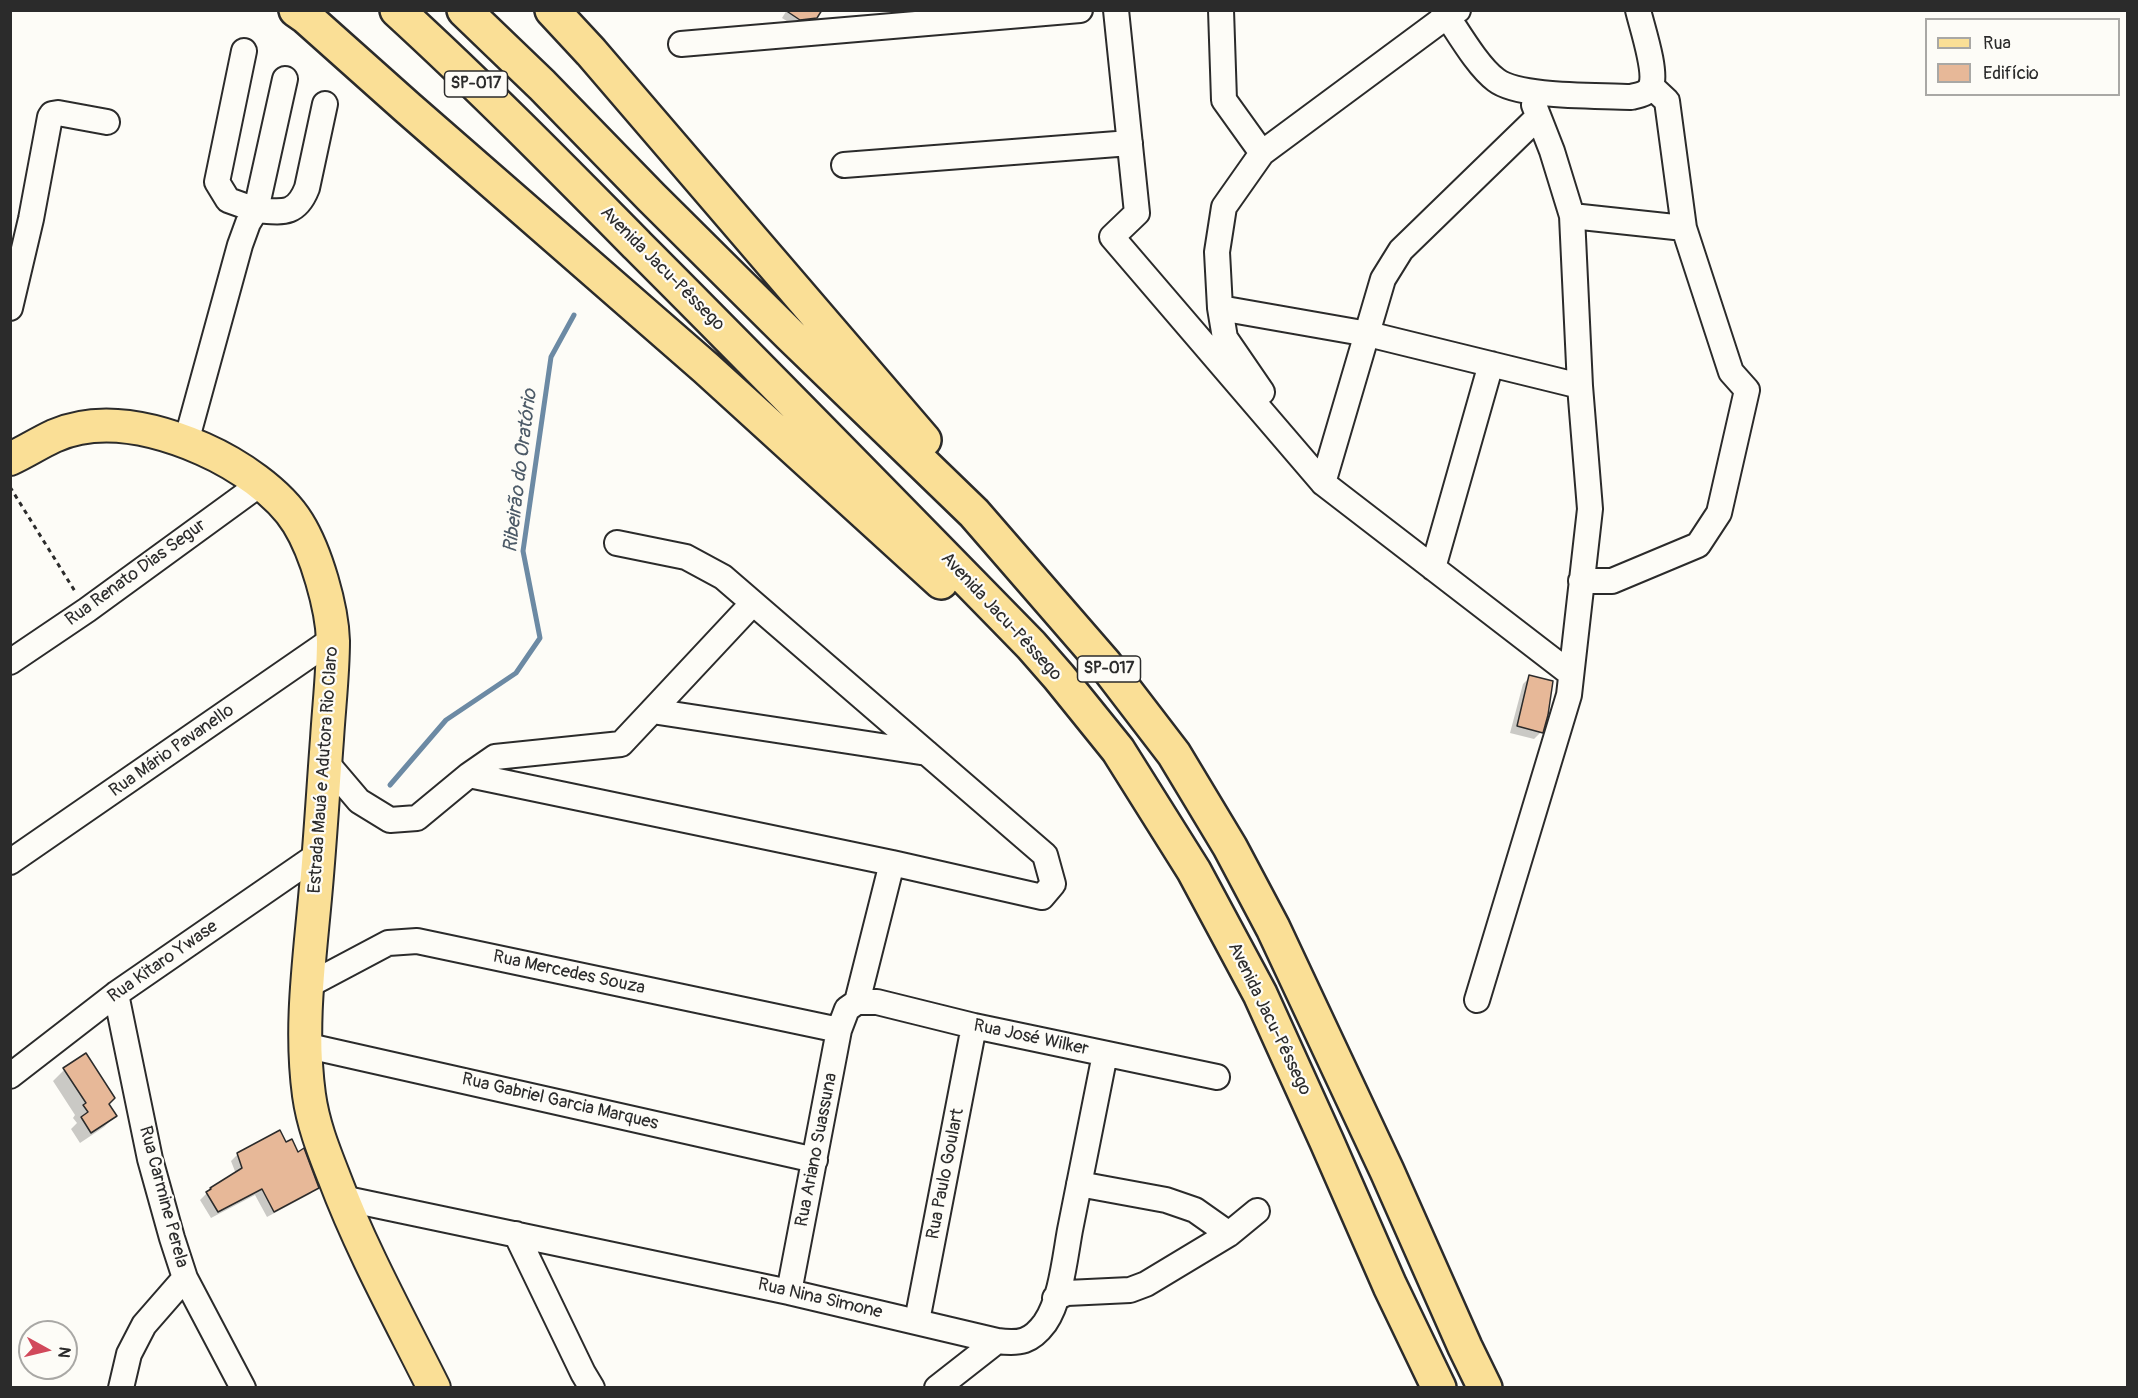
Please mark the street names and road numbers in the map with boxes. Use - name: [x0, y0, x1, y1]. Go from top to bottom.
- road number: SP-017: [444, 71, 508, 97]
- street label: Avenida Jacu-Pêssego: [595, 202, 729, 336]
- street label: Rua Renato Dias Segur: [62, 515, 210, 631]
- street label: Avenida Jacu-Pêssego: [936, 548, 1066, 686]
- street label: Estrada Mauá e Adutora Rio Claro: [305, 646, 343, 894]
- road number: SP-017: [1078, 656, 1140, 682]
- street label: Rua Mário Pavanello: [106, 700, 238, 802]
- street label: Rua Kitaro Ywase: [104, 916, 222, 1008]
- street label: Avenida Jacu-Pêssego: [1223, 939, 1315, 1099]
- street label: Rua Mercedes Souza: [491, 946, 647, 1000]
- street label: Rua José Wilker: [971, 1015, 1091, 1061]
- street label: Rua Gabriel Garcia Marques: [460, 1069, 660, 1135]
- street label: Rua Ariano Suassuna: [791, 1071, 843, 1229]
- street label: Rua Paulo Goulart: [923, 1107, 969, 1241]
- street label: Rua Carmine Perela: [134, 1124, 192, 1270]
- street label: Rua Nina Simone: [756, 1274, 884, 1324]

